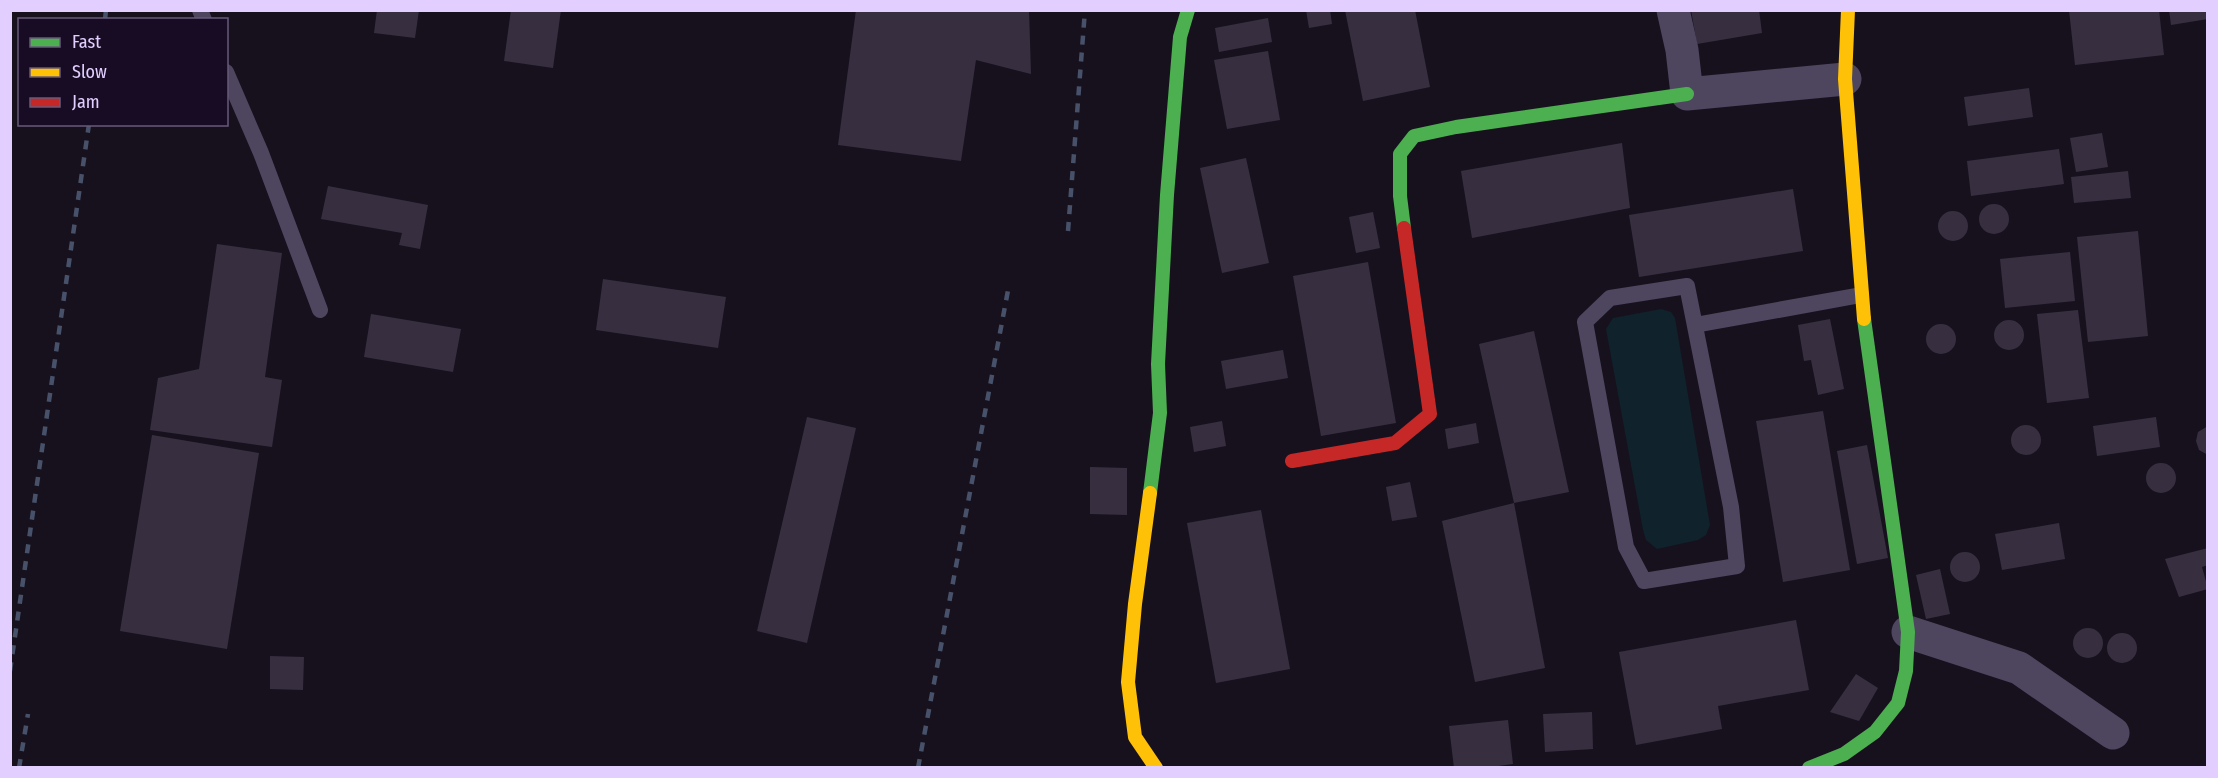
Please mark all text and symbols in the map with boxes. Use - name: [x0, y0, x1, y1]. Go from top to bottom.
- legend: [18, 18, 228, 126]
- text: Fast: [72, 31, 101, 53]
- text: Slow: [72, 61, 107, 83]
- text: Jam: [72, 91, 100, 113]

